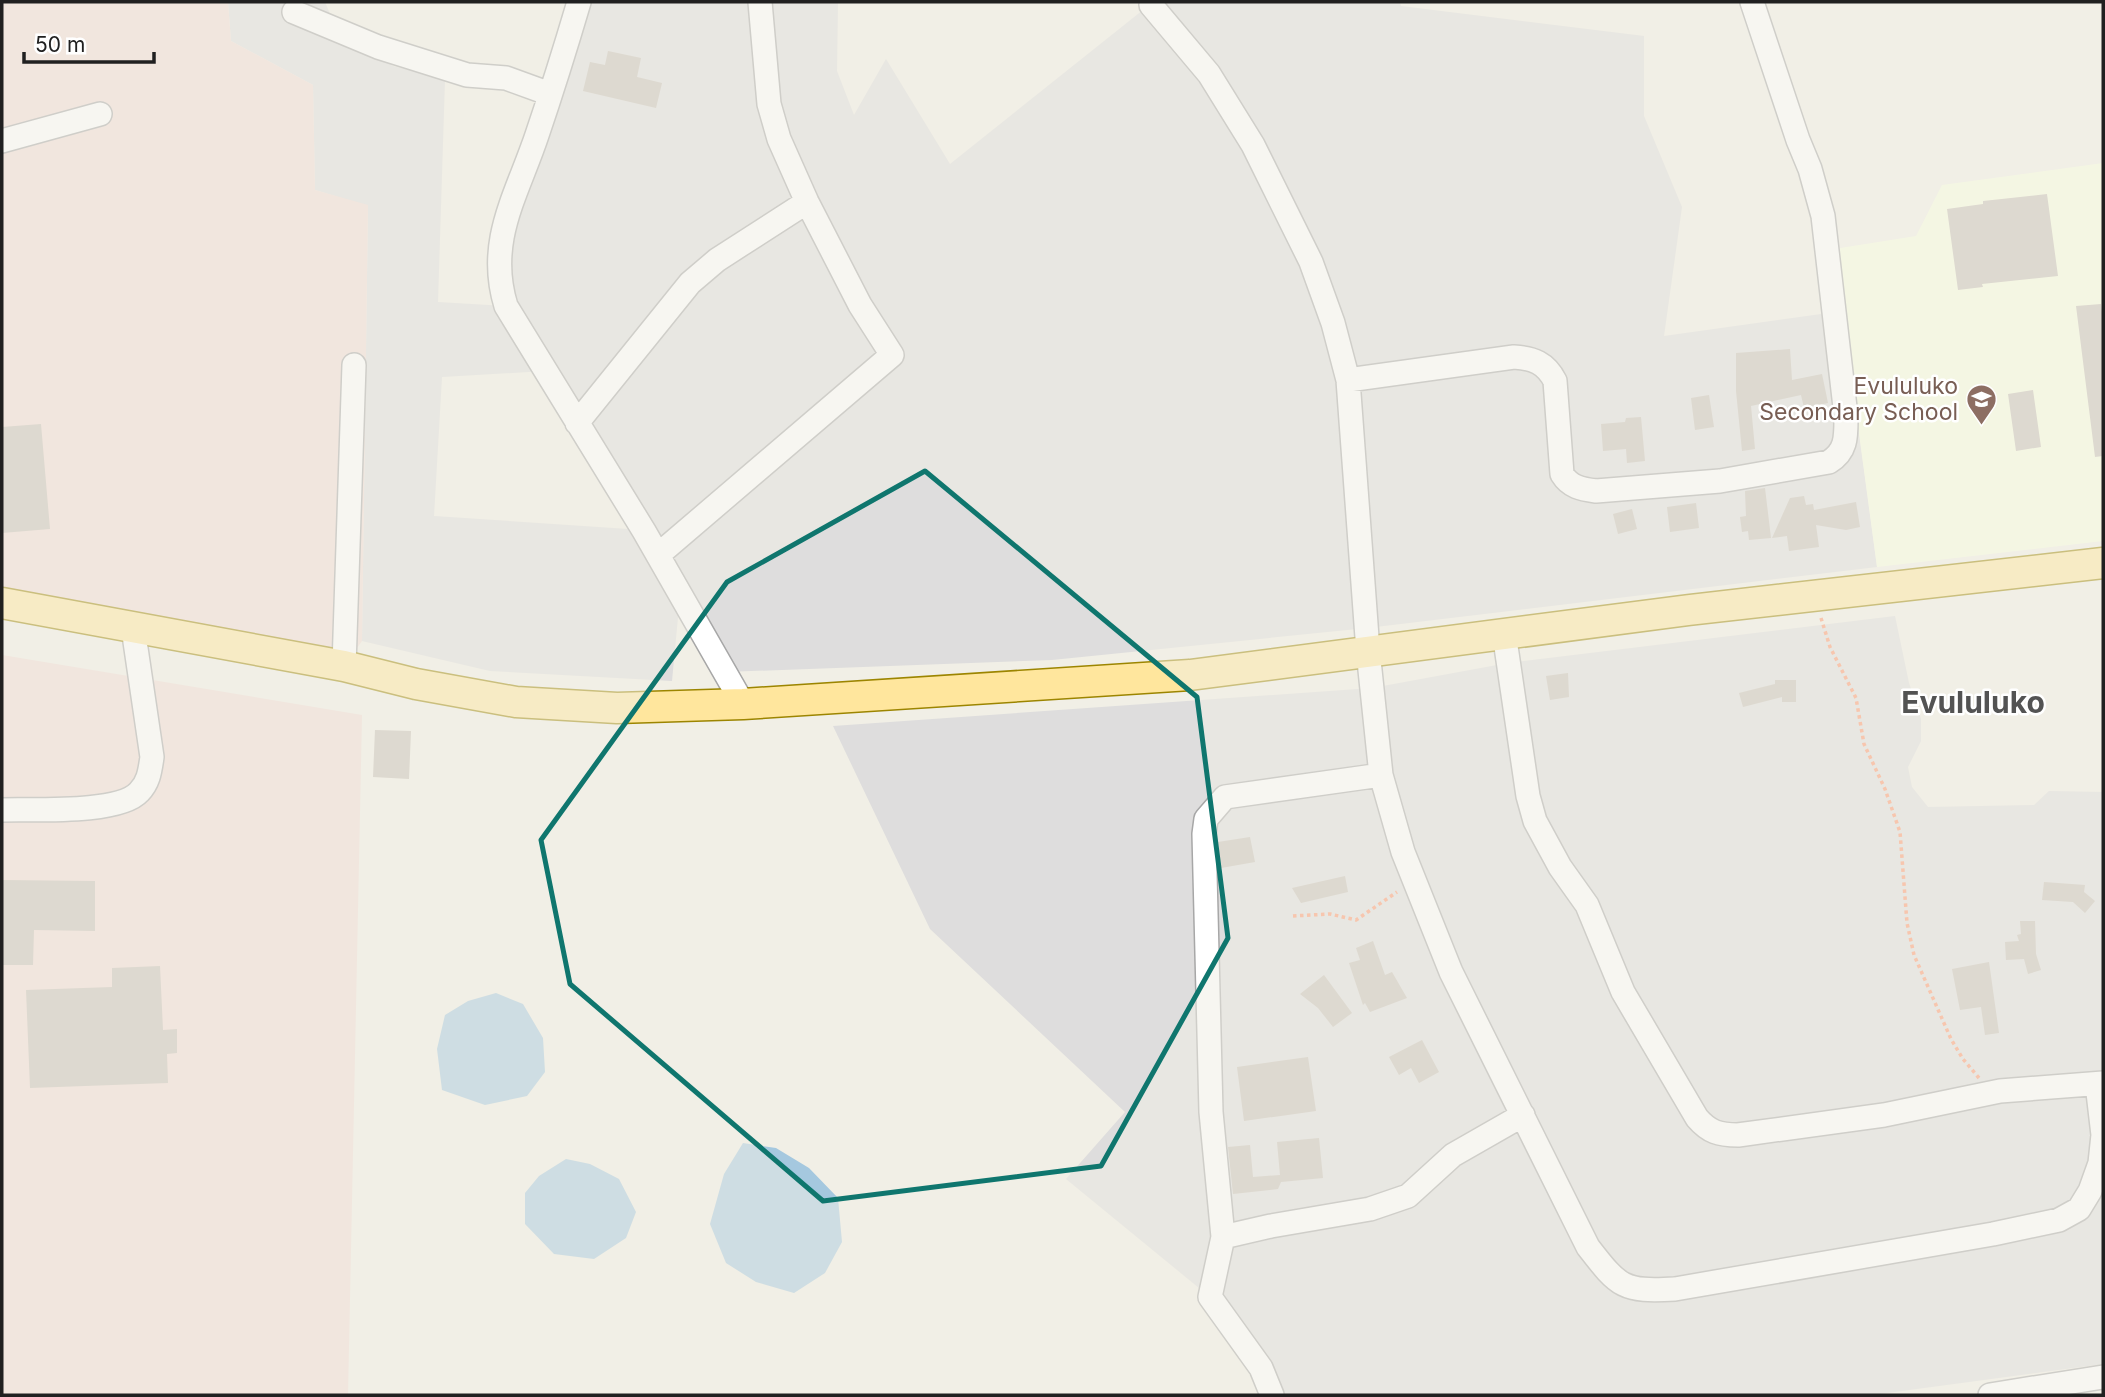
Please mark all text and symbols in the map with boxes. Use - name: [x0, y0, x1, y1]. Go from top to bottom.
- scale bar: [24, 21, 154, 65]
- text: 50 m: [35, 32, 85, 57]
- place label: Evululuko Secondary School: [1759, 372, 1958, 426]
- school or university icon: Evululuko Secondary School: [1964, 382, 1998, 426]
- district label: Evululuko: [1901, 684, 2045, 720]

